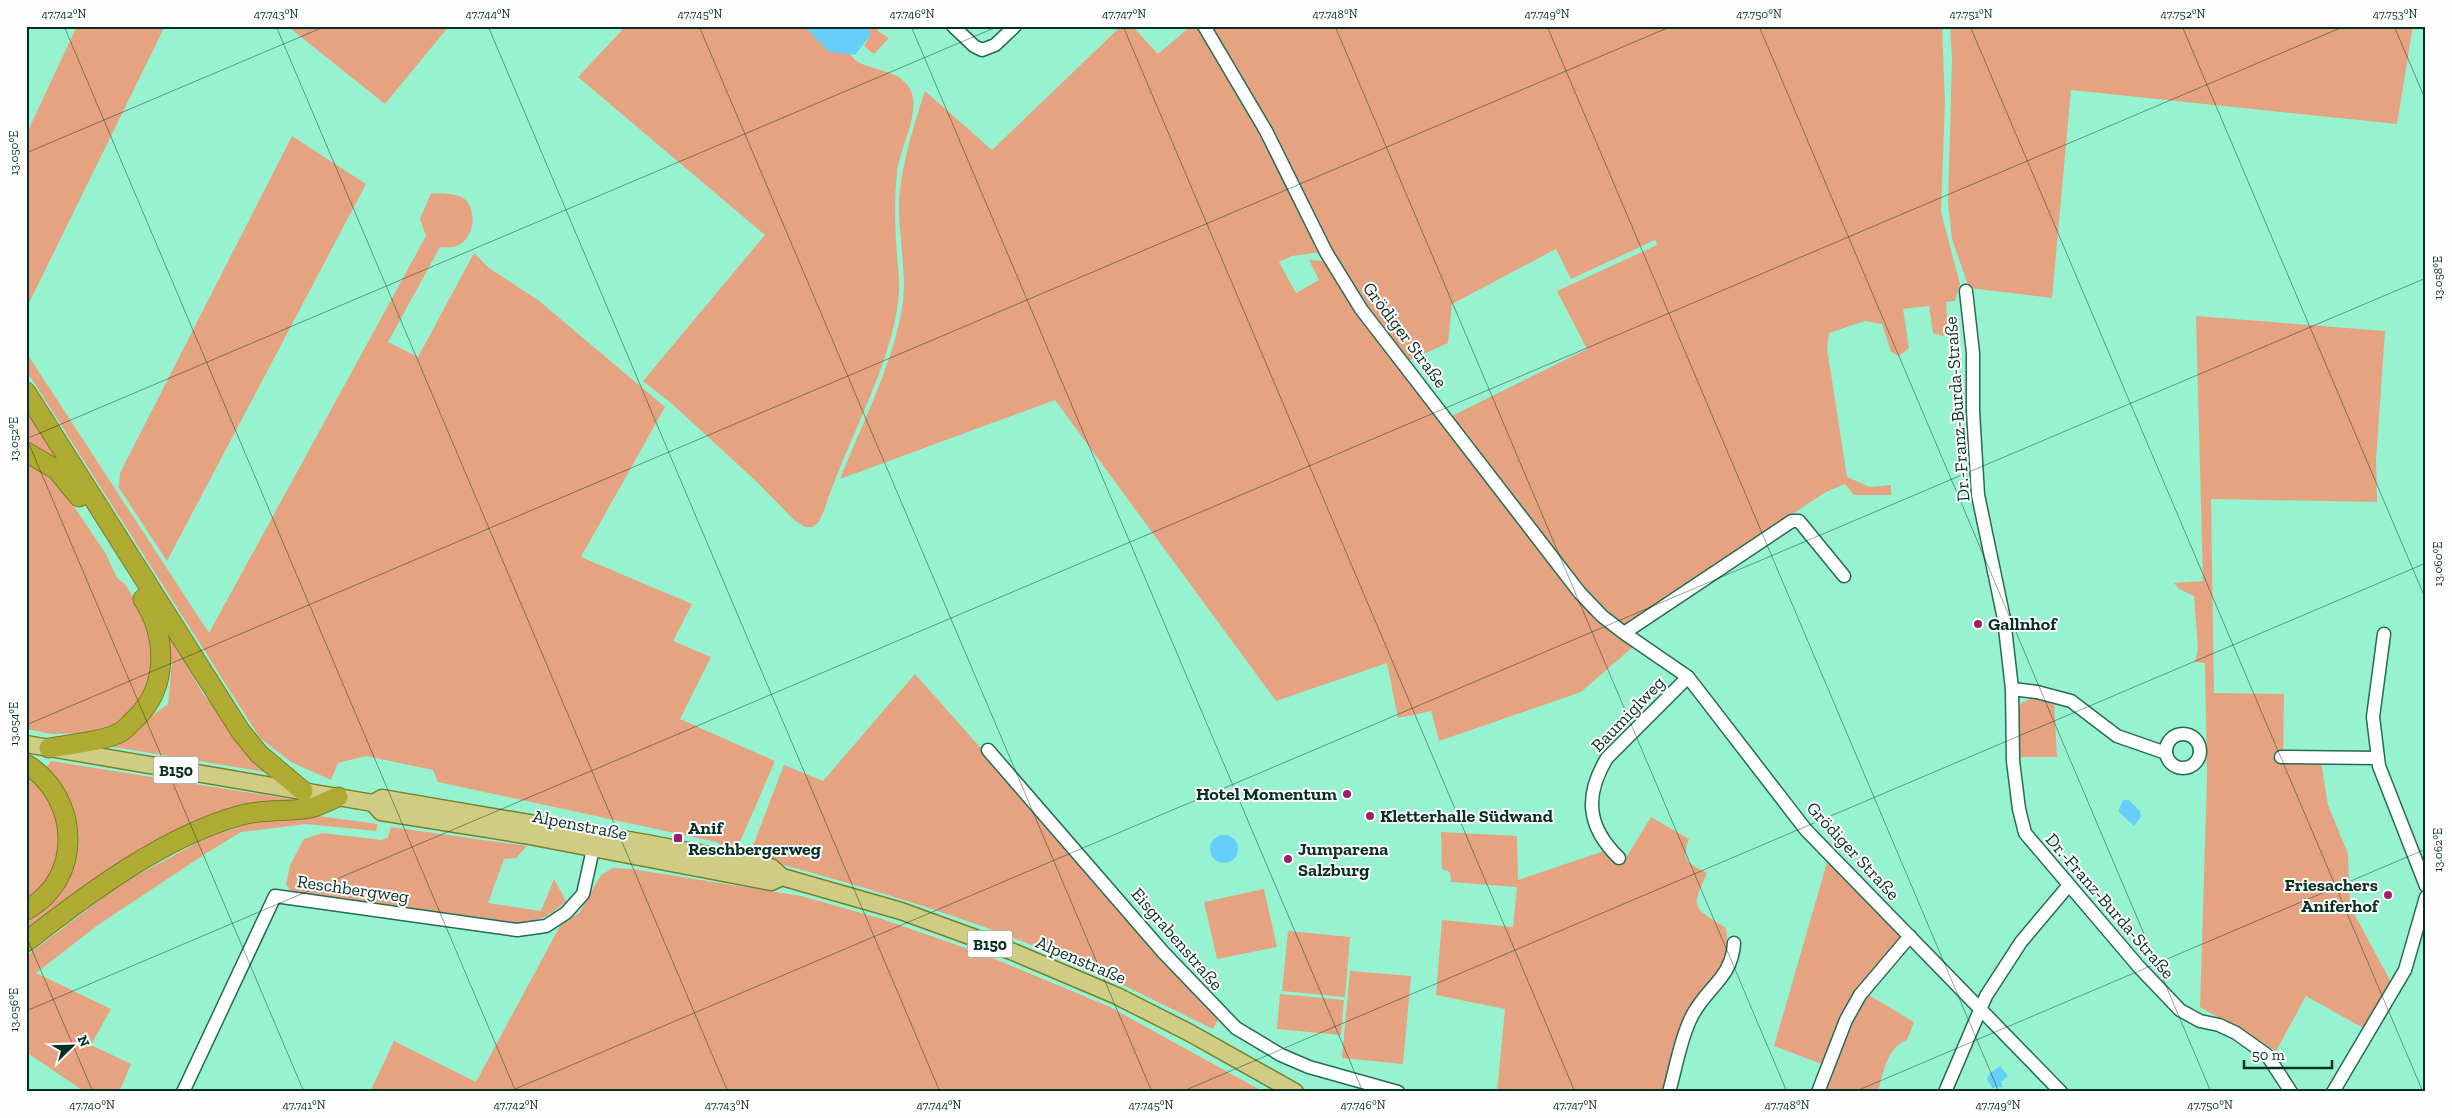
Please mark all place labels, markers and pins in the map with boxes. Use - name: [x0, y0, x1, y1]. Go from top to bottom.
- place label: Gallnhof: [1988, 613, 2058, 635]
- marker: Gallnhof: [1972, 618, 1984, 630]
- place label: Hotel Momentum: [1196, 783, 1337, 805]
- marker: Hotel Momentum: [1341, 788, 1353, 800]
- place label: Kletterhalle Südwand: [1380, 805, 1554, 827]
- marker: Kletterhalle Südwand: [1364, 810, 1376, 822]
- place label: Anif Reschbergerweg: [688, 817, 821, 860]
- marker: Anif Reschbergerweg: [672, 832, 684, 844]
- place label: Jumparena Salzburg: [1298, 838, 1388, 881]
- marker: Jumparena Salzburg: [1282, 853, 1294, 865]
- place label: Friesachers Aniferhof: [2285, 874, 2380, 917]
- marker: Friesachers Aniferhof: [2382, 889, 2394, 901]

